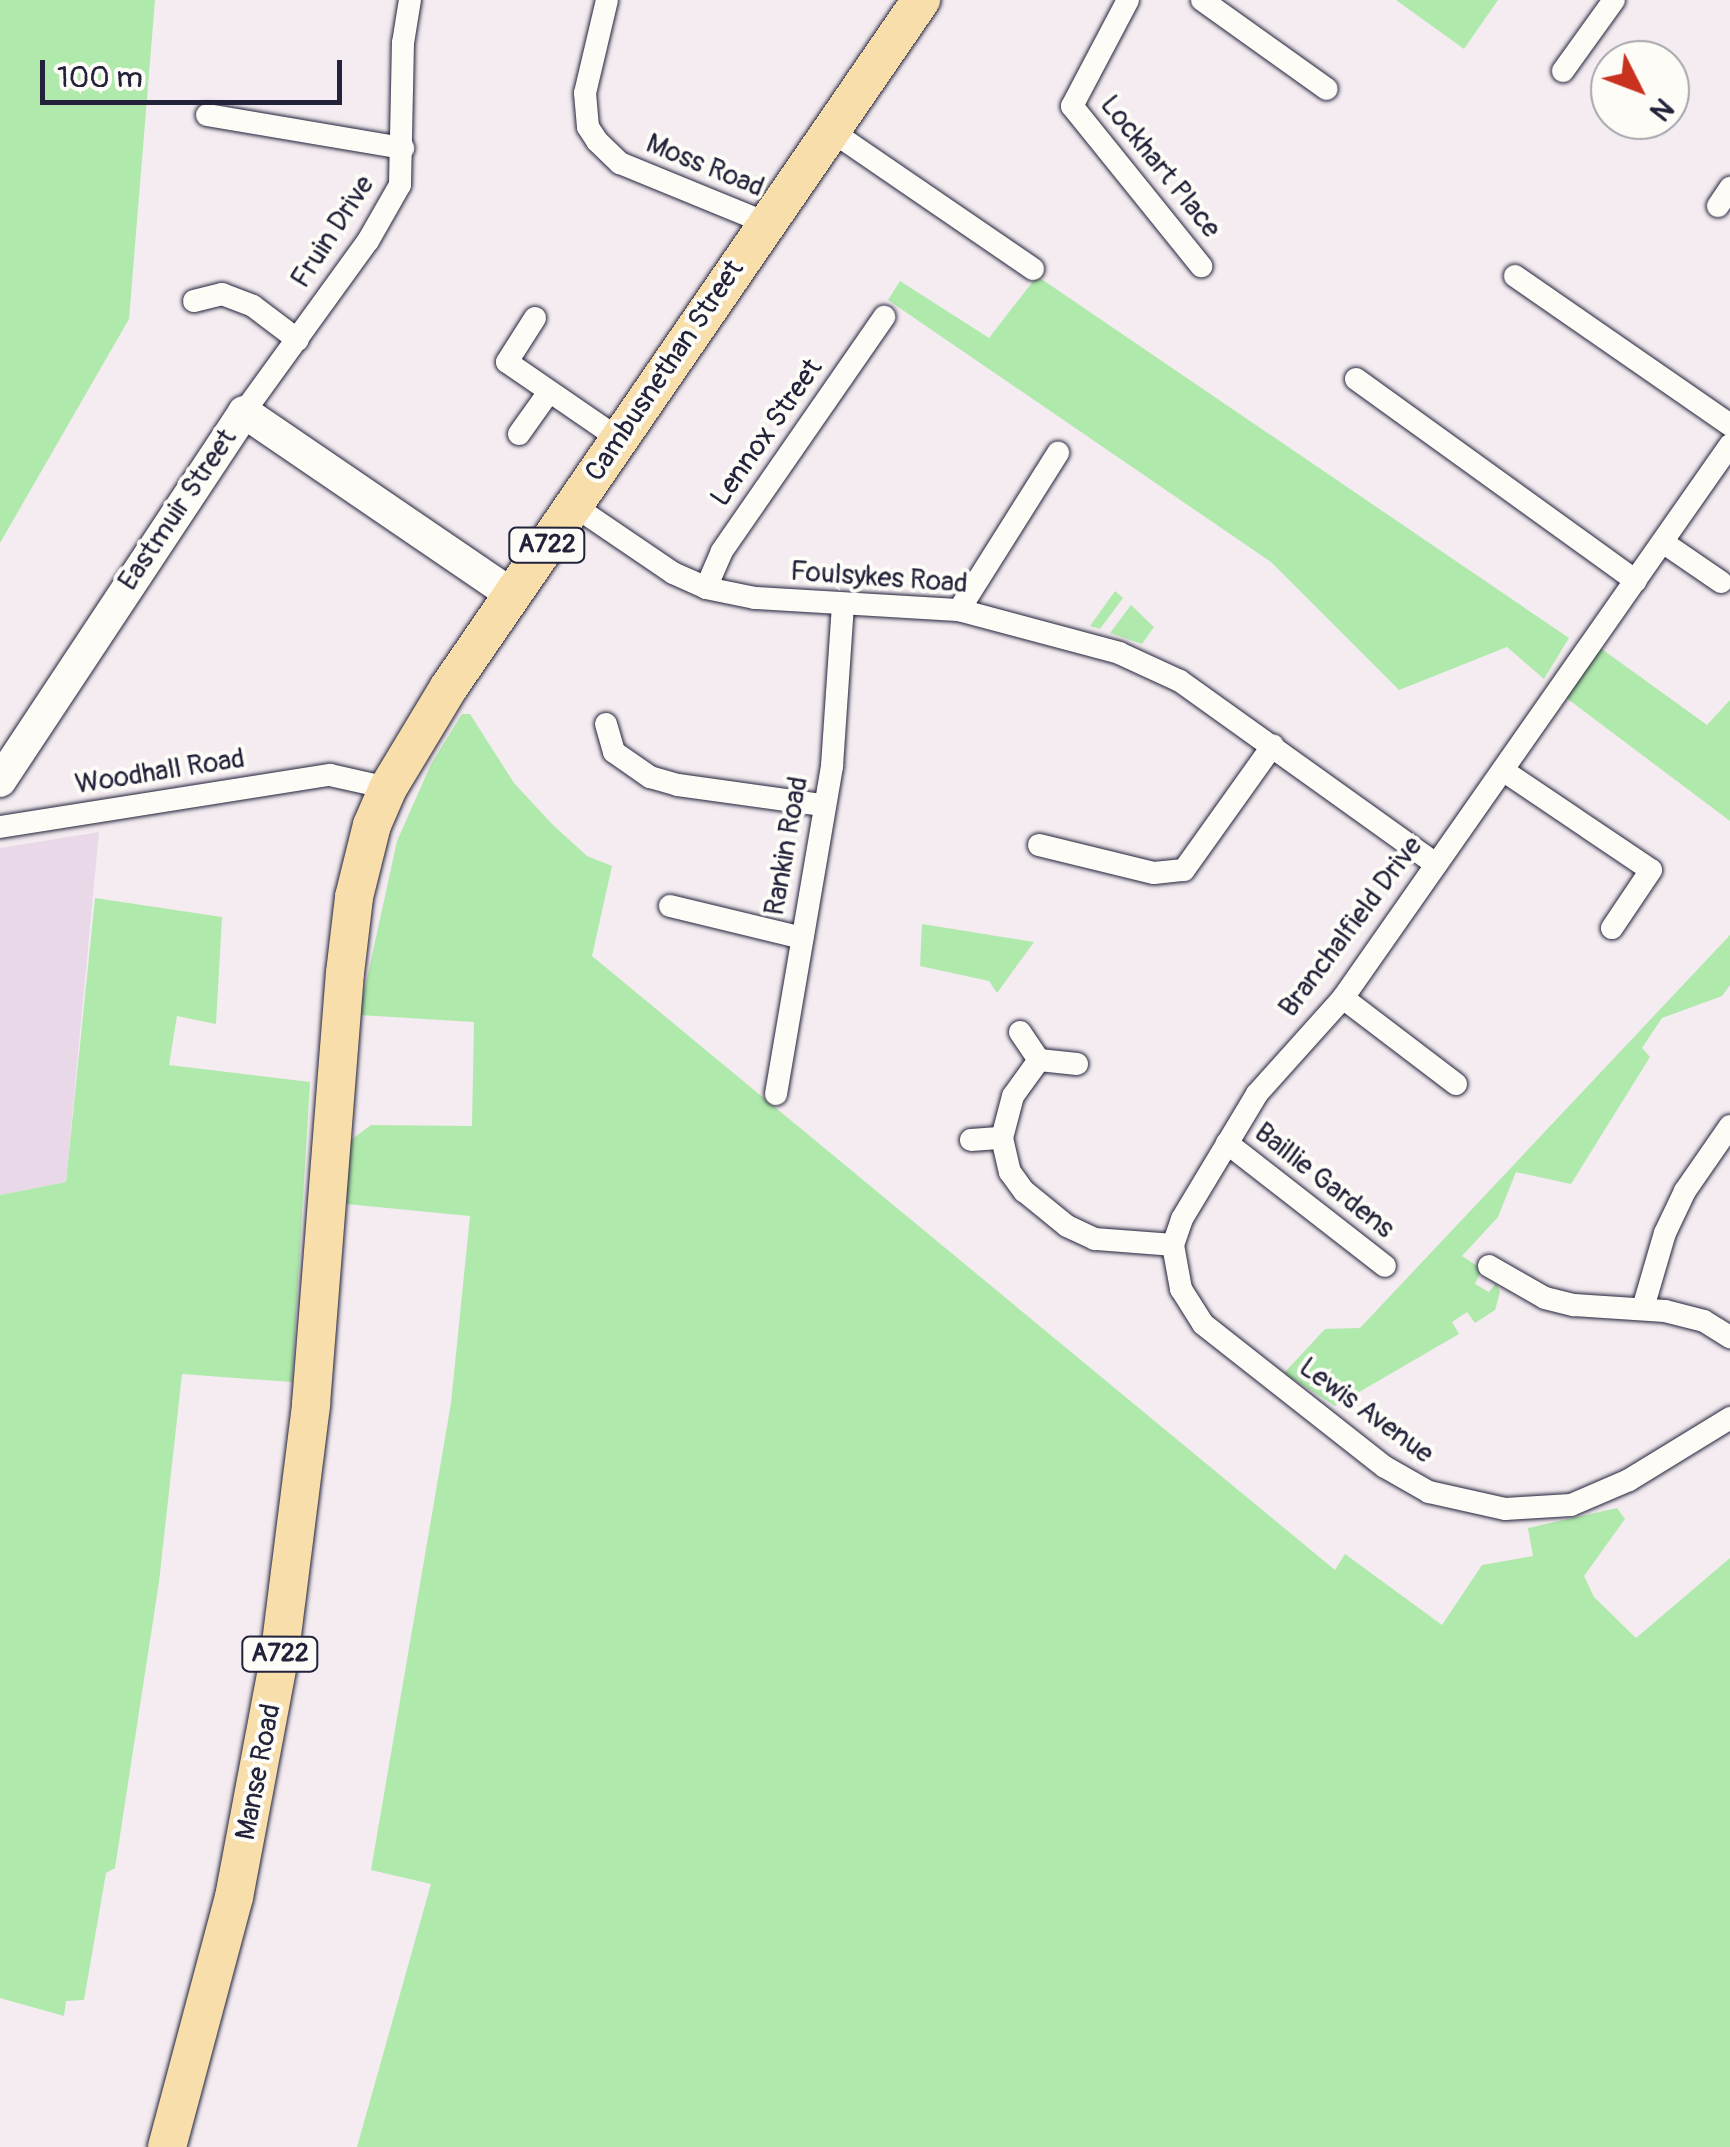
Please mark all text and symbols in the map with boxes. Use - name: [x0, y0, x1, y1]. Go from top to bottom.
- scale bar: [45, 40, 348, 102]
- north arrow: [1590, 40, 1690, 140]
- text: 100 m: [57, 59, 143, 96]
- street label: Lockhart Place: [1092, 89, 1228, 245]
- text: N: [1642, 90, 1681, 128]
- street label: Moss Road: [641, 127, 769, 205]
- street label: Fruin Drive: [284, 169, 382, 295]
- street label: Cambusnethan Street: [578, 254, 752, 488]
- street label: Lennox Street: [704, 353, 830, 513]
- street label: Eastmuir Street: [112, 423, 244, 597]
- road number: A722: [507, 525, 587, 565]
- street label: Foulsykes Road: [789, 555, 969, 601]
- street label: Woodhall Road: [73, 742, 247, 802]
- street label: Rankin Road: [758, 774, 816, 918]
- street label: Branchalfield Drive: [1272, 830, 1430, 1024]
- street label: Baillie Gardens: [1247, 1116, 1401, 1246]
- street label: Lewis Avenue: [1292, 1351, 1440, 1471]
- road number: A722: [240, 1634, 320, 1674]
- street label: Manse Road: [229, 1701, 289, 1843]

